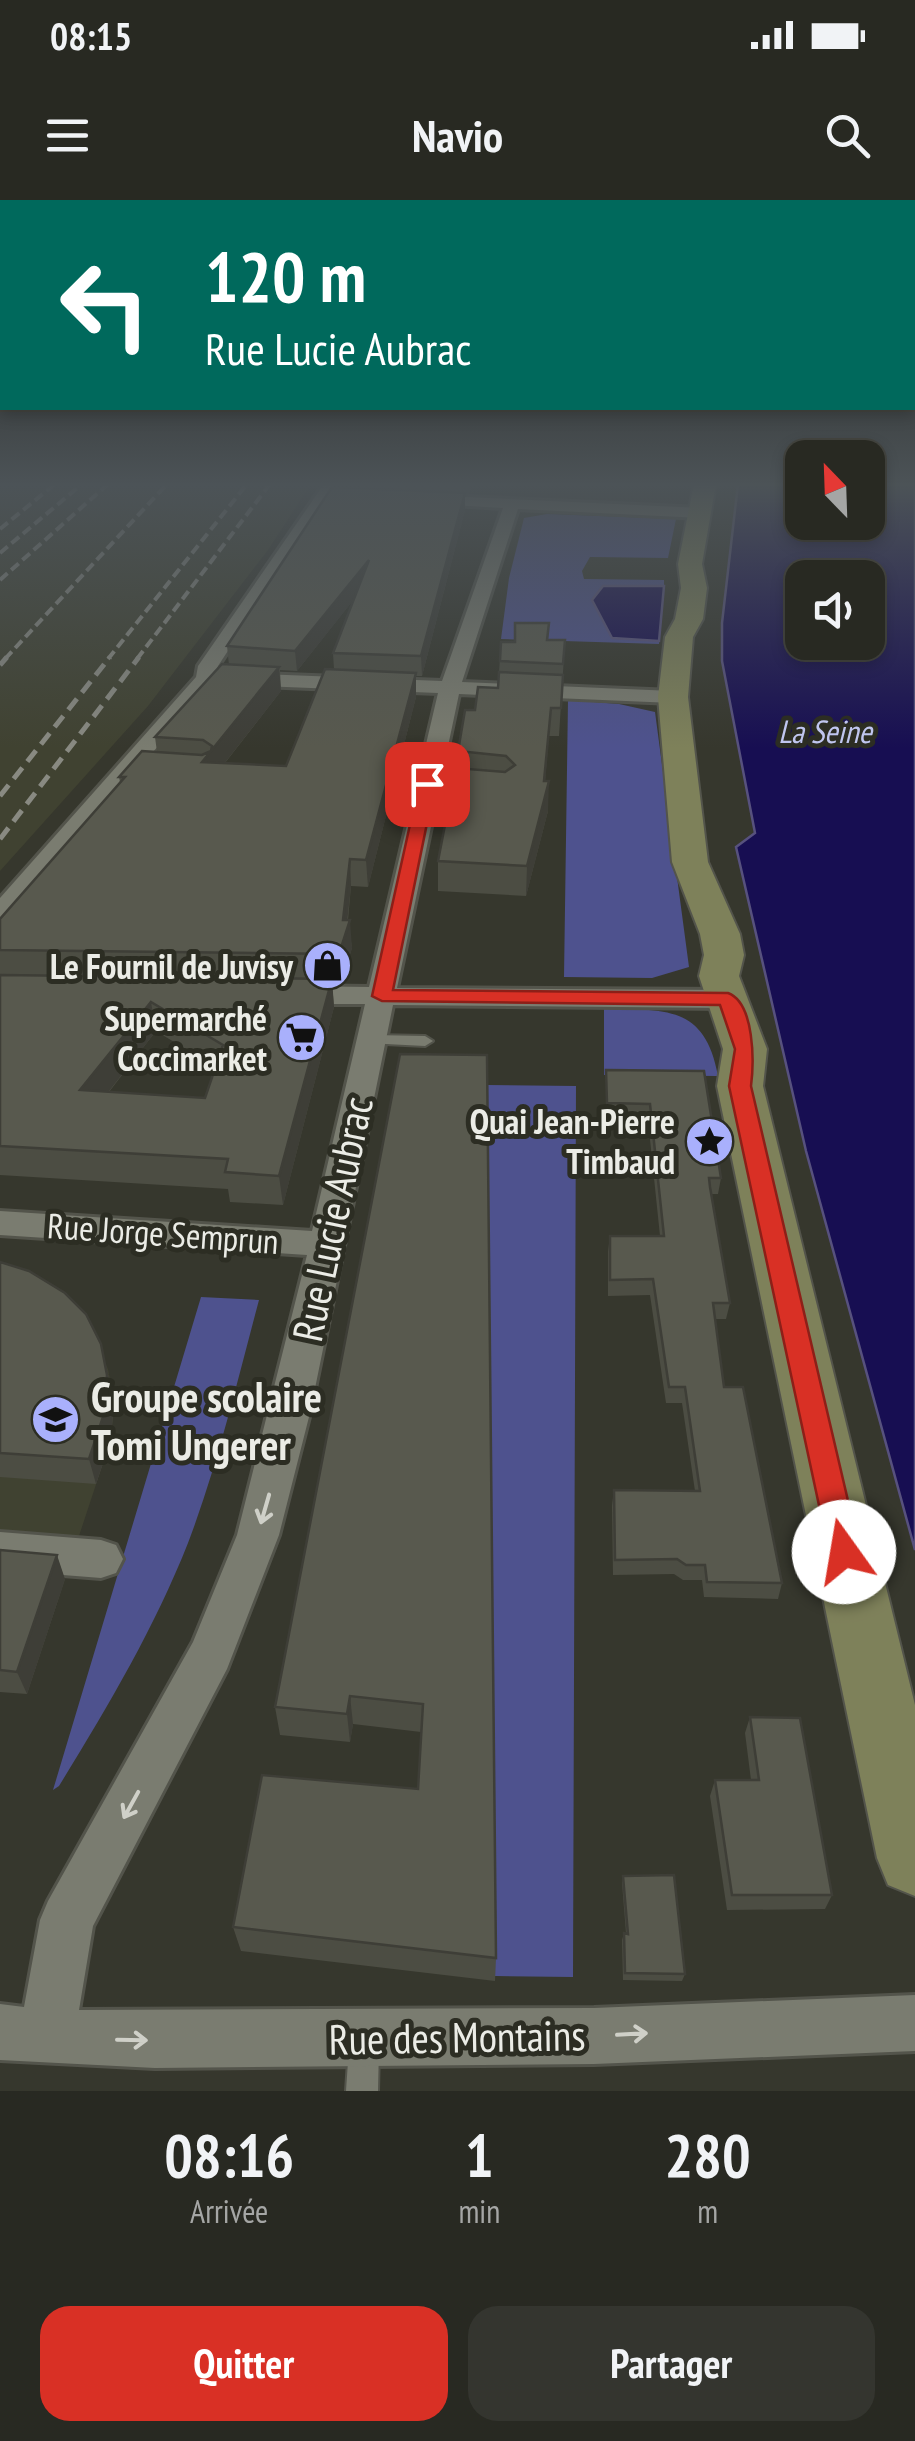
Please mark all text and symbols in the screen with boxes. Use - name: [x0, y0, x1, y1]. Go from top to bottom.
- text: 08:15: [50, 11, 132, 60]
- text: Navio: [412, 106, 503, 164]
- icon: menu: [40, 108, 95, 163]
- icon: search: [820, 108, 875, 163]
- text: 120 m: [205, 231, 366, 321]
- icon: left: [40, 240, 170, 370]
- text: Rue Lucie Aubrac: [205, 319, 471, 377]
- north arrow: [785, 440, 885, 540]
- map controls: [785, 440, 885, 660]
- button: sound: [785, 560, 885, 660]
- water label: La Seine: [778, 710, 874, 752]
- pin: [385, 742, 470, 827]
- icon: arrive: [400, 757, 455, 812]
- shop icon: Le Fournil de Juvisy: [302, 940, 354, 992]
- place label: Le Fournil de Juvisy: [50, 943, 294, 989]
- place label: Supermarché Coccimarket: [104, 995, 267, 1081]
- supermarket icon: Supermarché Coccimarket: [276, 1012, 328, 1064]
- street label: Rue Lucie Aubrac: [279, 1092, 385, 1346]
- place label: Quai Jean-Pierre Timbaud: [470, 1098, 675, 1184]
- place icon: Quai Jean-Pierre Timbaud: [684, 1115, 736, 1167]
- street label: Rue Jorge Semprun: [46, 1202, 280, 1264]
- place label: Groupe scolaire Tomi Ungerer: [91, 1369, 322, 1472]
- school or university icon: Groupe scolaire Tomi Ungerer: [30, 1394, 82, 1446]
- one-way arrow: [255, 1493, 273, 1525]
- position arrow: [792, 1500, 896, 1604]
- one-way arrow: [121, 1789, 141, 1819]
- street label: Rue des Montains: [328, 2007, 586, 2067]
- one-way arrow: [616, 2024, 648, 2043]
- one-way arrow: [116, 2030, 148, 2049]
- text: 08:16: [164, 2116, 294, 2194]
- text: 1: [465, 2116, 494, 2194]
- text: 280: [665, 2116, 751, 2194]
- text: Arrivée: [190, 2190, 268, 2232]
- text: min: [458, 2190, 500, 2232]
- text: m: [697, 2190, 718, 2232]
- button: Quitter: [40, 2306, 448, 2421]
- button: Partager: [468, 2306, 875, 2421]

